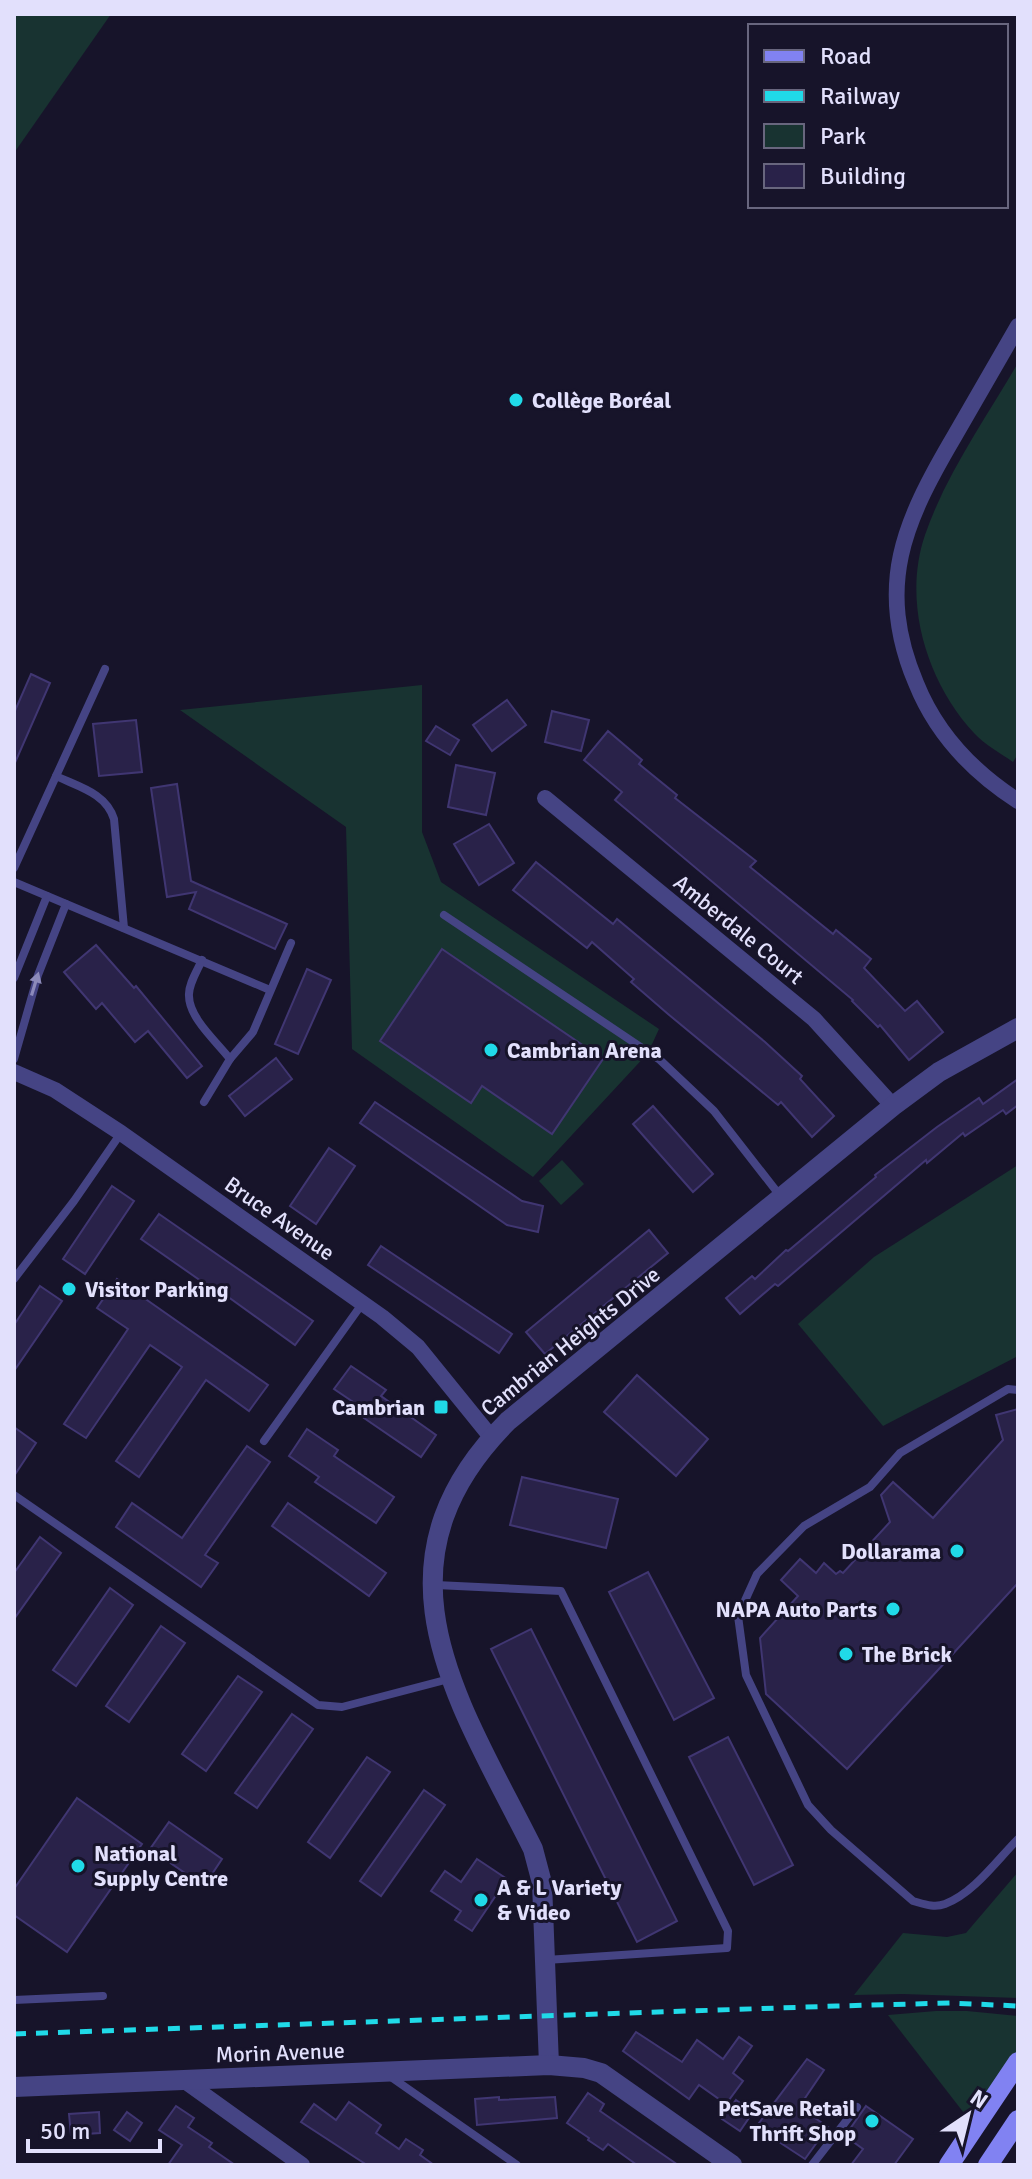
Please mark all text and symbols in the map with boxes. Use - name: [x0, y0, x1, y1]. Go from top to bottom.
- legend: [748, 24, 1008, 208]
- text: Road: [820, 41, 871, 71]
- text: Railway: [820, 81, 900, 111]
- text: Park: [820, 121, 866, 151]
- text: Building: [820, 161, 906, 191]
- place label: Collège Boréal: [532, 387, 671, 414]
- marker: Collège Boréal: [507, 391, 525, 409]
- street label: Amberdale Court: [668, 869, 809, 990]
- one-way arrow: [29, 972, 42, 996]
- place label: Cambrian Arena: [507, 1037, 662, 1064]
- marker: Cambrian Arena: [482, 1041, 500, 1059]
- street label: Bruce Avenue: [220, 1171, 340, 1266]
- street label: Cambrian Heights Drive: [475, 1261, 665, 1422]
- place label: Visitor Parking: [85, 1276, 229, 1303]
- marker: Visitor Parking: [60, 1280, 78, 1298]
- place label: Cambrian: [332, 1394, 425, 1421]
- marker: Cambrian: [432, 1398, 450, 1416]
- place label: Dollarama: [841, 1538, 941, 1565]
- marker: Dollarama: [948, 1542, 966, 1560]
- place label: NAPA Auto Parts: [716, 1596, 877, 1623]
- marker: NAPA Auto Parts: [884, 1600, 902, 1618]
- place label: The Brick: [862, 1641, 952, 1668]
- marker: The Brick: [837, 1645, 855, 1663]
- place label: National Supply Centre: [94, 1840, 228, 1892]
- marker: National Supply Centre: [69, 1857, 87, 1875]
- place label: A & L Variety & Video: [497, 1874, 621, 1926]
- marker: A & L Variety & Video: [472, 1891, 490, 1909]
- street label: Morin Avenue: [215, 2037, 345, 2068]
- north arrow: [928, 2075, 1008, 2155]
- text: N: [965, 2084, 993, 2114]
- place label: PetSave Retail Thrift Shop: [718, 2095, 856, 2147]
- scale bar: [28, 2103, 160, 2153]
- marker: PetSave Retail Thrift Shop: [863, 2112, 881, 2130]
- text: 50 m: [40, 2116, 90, 2146]

